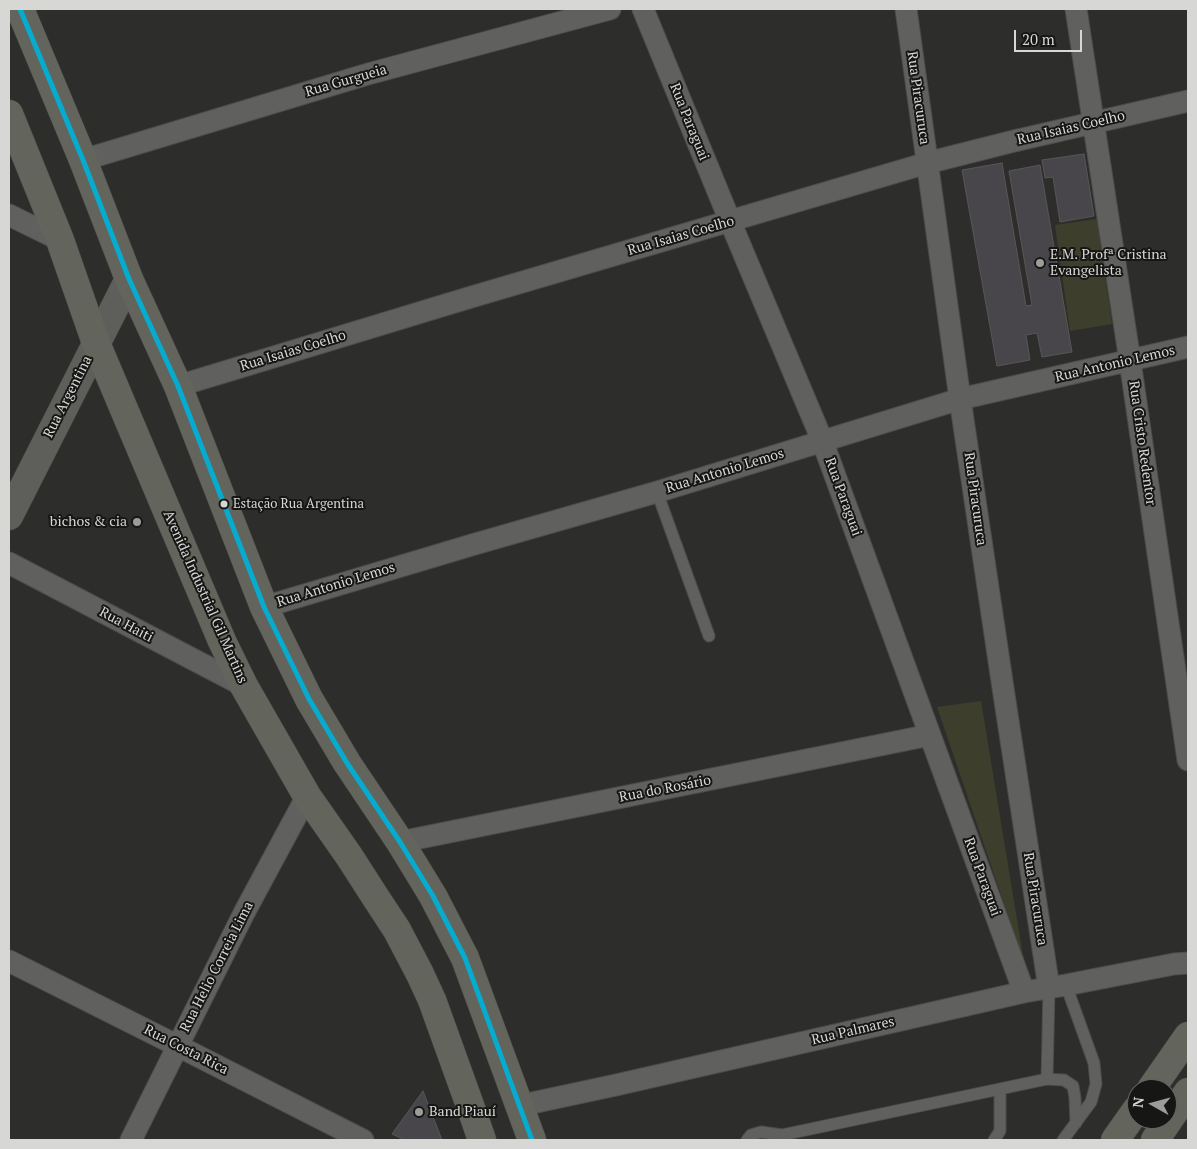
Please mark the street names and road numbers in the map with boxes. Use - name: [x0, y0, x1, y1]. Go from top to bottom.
- street label: Rua Piracuruca: [903, 50, 933, 146]
- street label: Rua Gurgueia: [303, 61, 389, 101]
- street label: Rua Paraguai: [666, 81, 712, 163]
- street label: Rua Isaias Coelho: [1016, 107, 1126, 149]
- street label: Rua Isaias Coelho: [626, 213, 736, 259]
- street label: Rua Isaias Coelho: [238, 327, 348, 375]
- street label: Rua Antonio Lemos: [1053, 342, 1177, 386]
- street label: Rua Argentina: [40, 353, 96, 441]
- street label: Rua Cristo Redentor: [1125, 380, 1159, 506]
- street label: Rua Antonio Lemos: [664, 445, 786, 497]
- street label: Rua Piracuruca: [960, 451, 990, 547]
- street label: Rua Paraguai: [821, 456, 865, 538]
- street label: Avenida Industrial Gil Martins: [159, 508, 251, 686]
- street label: Rua Antonio Lemos: [275, 559, 397, 611]
- street label: Rua Haiti: [96, 604, 156, 646]
- street label: Rua do Rosário: [618, 772, 712, 806]
- street label: Rua Paraguai: [960, 836, 1004, 918]
- street label: Rua Piracuruca: [1019, 851, 1051, 947]
- street label: Rua Helio Correia Lima: [177, 899, 257, 1035]
- street label: Rua Palmares: [810, 1013, 896, 1049]
- street label: Rua Costa Rica: [141, 1022, 231, 1078]

